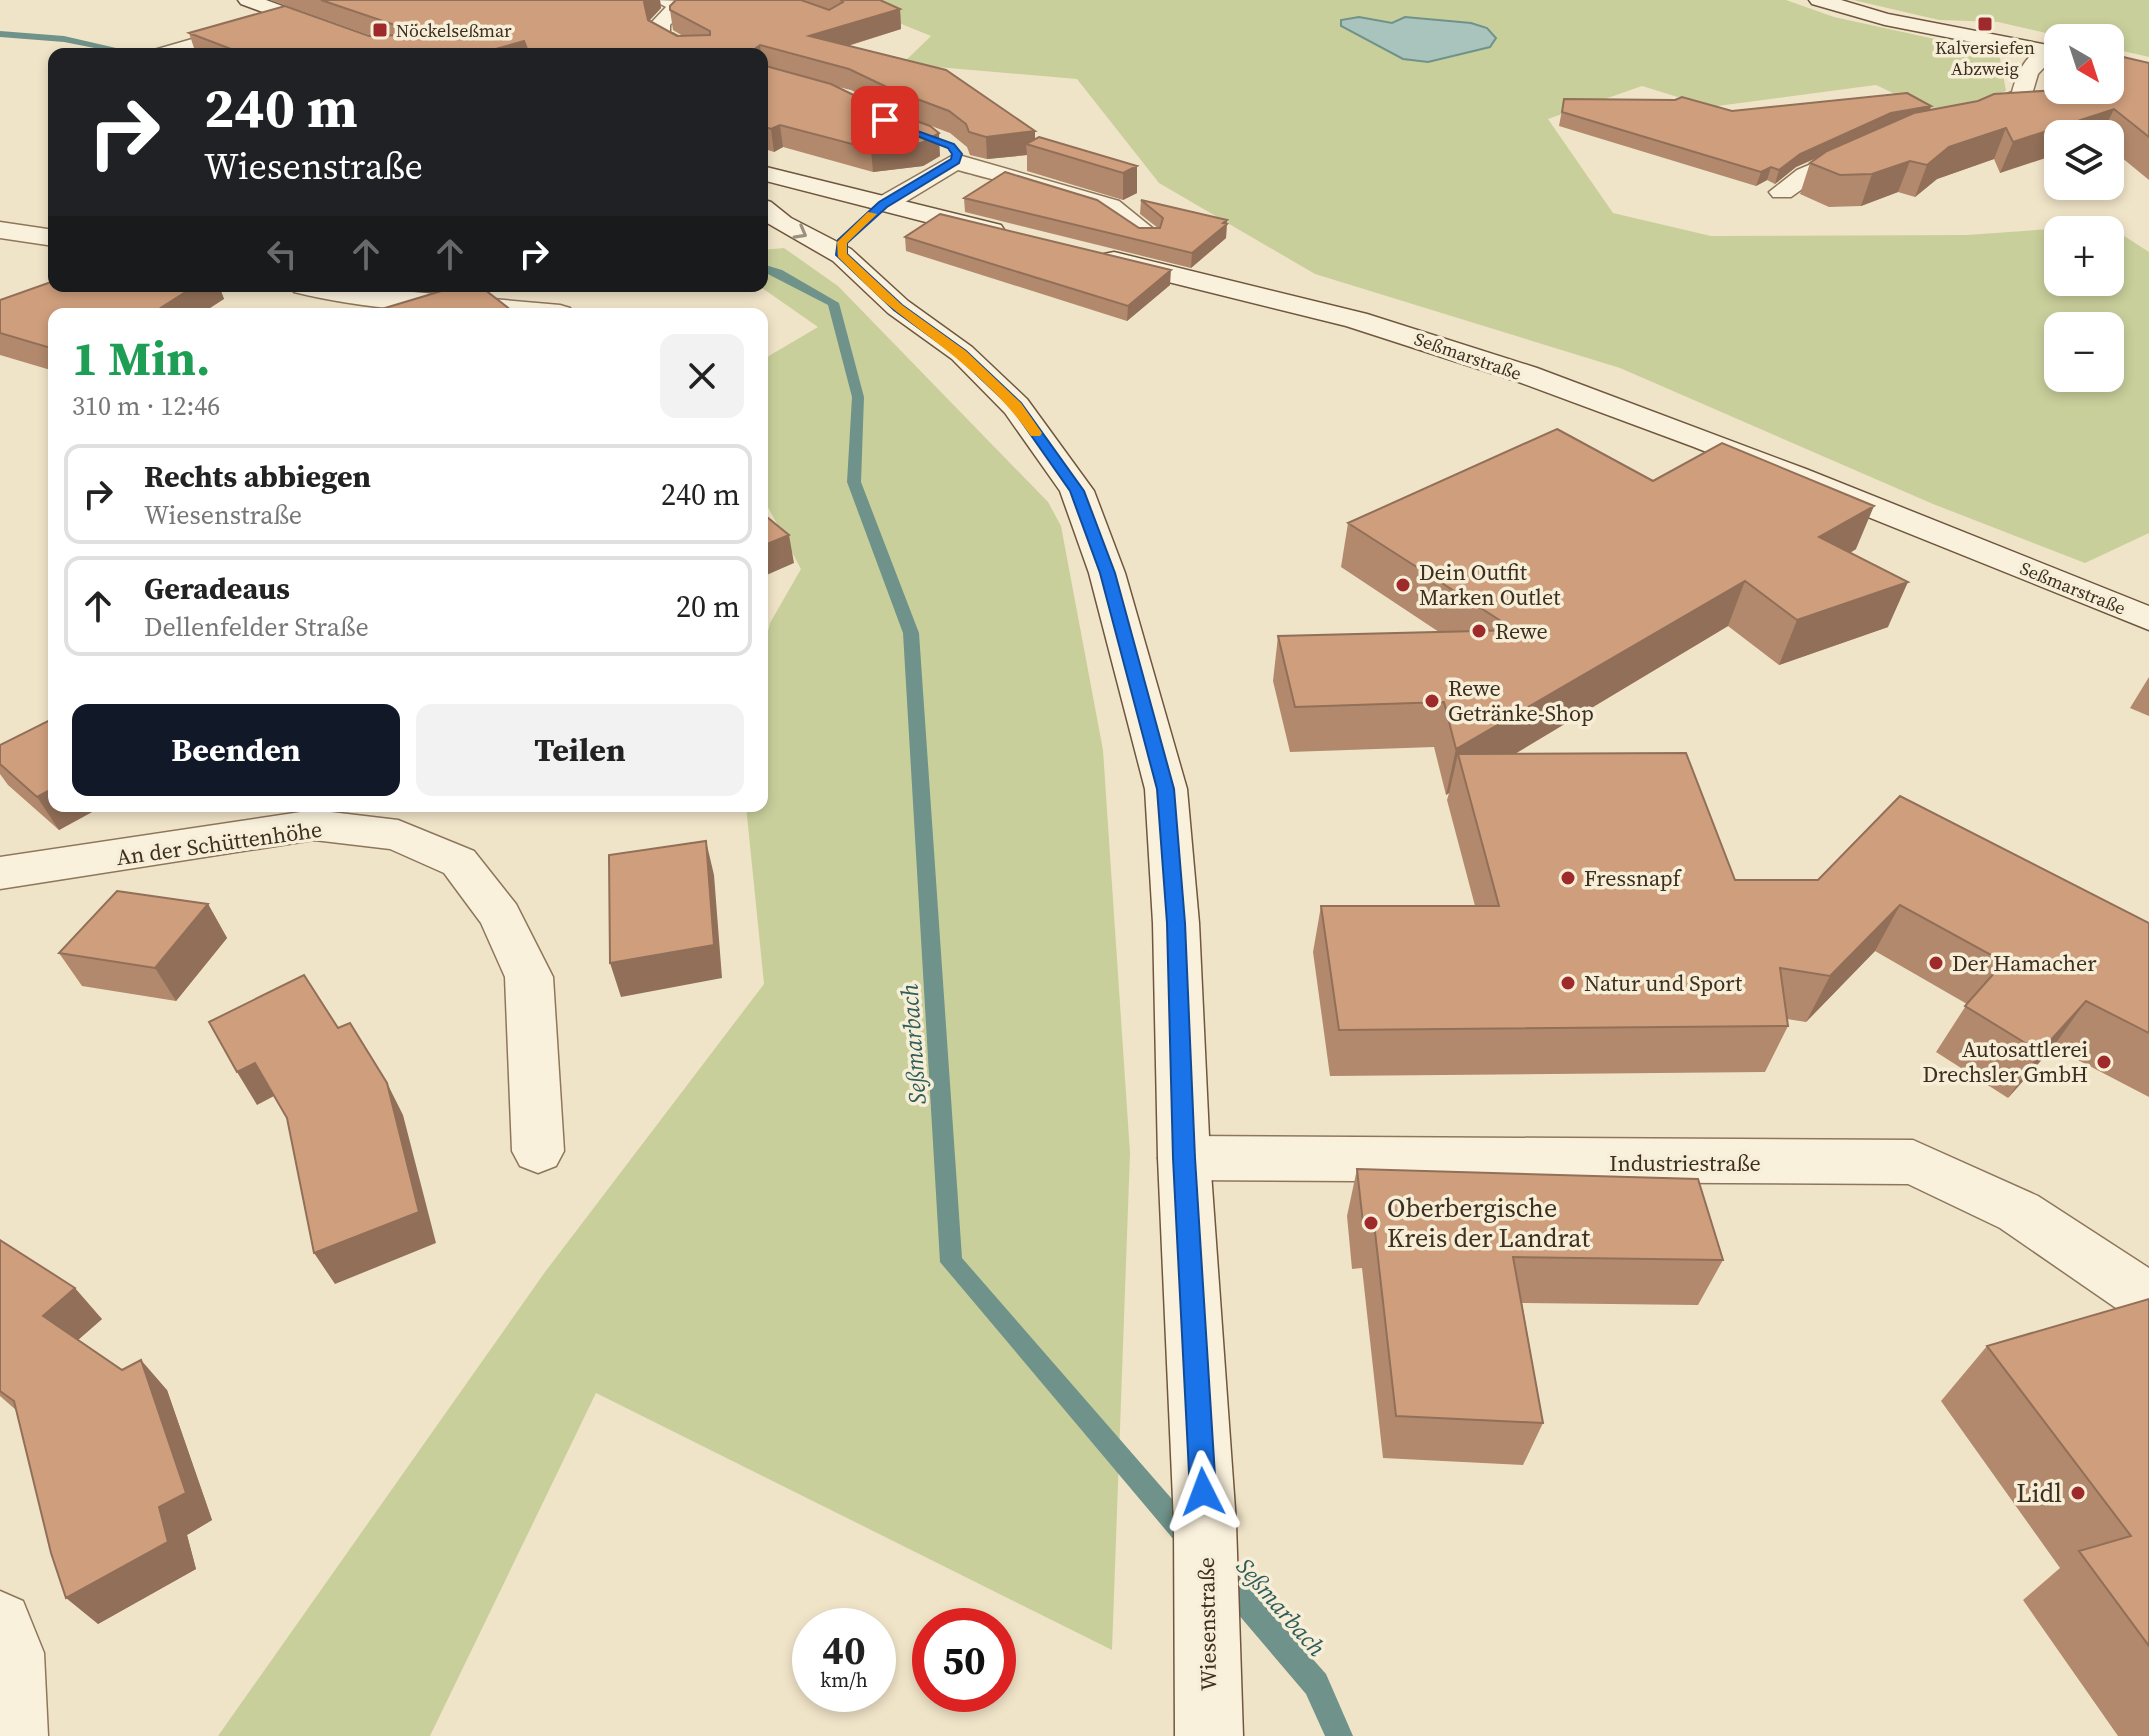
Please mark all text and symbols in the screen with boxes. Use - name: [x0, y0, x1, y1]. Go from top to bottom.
- marker: Kalversiefen Abzweig: [1976, 15, 1994, 33]
- place label: Nöckelseßmar: [396, 18, 512, 43]
- marker: Nöckelseßmar: [371, 21, 389, 39]
- north arrow: [2044, 24, 2124, 104]
- map controls: [2044, 24, 2124, 392]
- place label: Kalversiefen Abzweig: [1935, 35, 2035, 81]
- text: 240 m: [204, 69, 358, 146]
- icon: right: [72, 80, 176, 184]
- pin: [851, 86, 919, 154]
- icon: arrive: [863, 98, 907, 142]
- button: layers: [2044, 120, 2124, 200]
- text: Wiesenstraße: [204, 142, 423, 191]
- button: +: [2044, 216, 2124, 296]
- one-way arrow: [793, 223, 807, 238]
- icon: left: [260, 232, 304, 276]
- icon: ahead: [344, 232, 388, 276]
- icon: ahead: [428, 232, 472, 276]
- icon: right: [512, 232, 556, 276]
- button: −: [2044, 312, 2124, 392]
- text: 1 Min.: [72, 325, 210, 391]
- street label: Seßmarstraße: [1411, 326, 1525, 386]
- button: close: [660, 334, 744, 418]
- text: 310 m · 12:46: [72, 388, 220, 424]
- text: Rechts abbiegen: [144, 456, 371, 497]
- icon: right: [76, 472, 120, 516]
- text: 240 m: [661, 474, 740, 515]
- text: Wiesenstraße: [144, 497, 302, 533]
- street label: Seßmarstraße: [2017, 555, 2129, 621]
- place label: Dein Outfit Marken Outlet: [1419, 557, 1561, 612]
- text: Geradeaus: [144, 568, 290, 609]
- marker: Dein Outfit Marken Outlet: [1394, 576, 1412, 594]
- icon: ahead: [76, 584, 120, 628]
- text: 20 m: [676, 586, 740, 627]
- text: Dellenfelder Straße: [144, 609, 369, 645]
- place label: Rewe: [1495, 616, 1548, 646]
- marker: Rewe: [1470, 622, 1488, 640]
- place label: Rewe Getränke-Shop: [1448, 673, 1594, 728]
- marker: Rewe Getränke-Shop: [1423, 692, 1441, 710]
- button: Beenden: [72, 704, 400, 796]
- button: Teilen: [416, 704, 744, 796]
- street label: An der Schüttenhöhe: [114, 814, 324, 872]
- place label: Fressnapf: [1584, 863, 1683, 893]
- marker: Fressnapf: [1559, 869, 1577, 887]
- place label: Der Hamacher: [1952, 948, 2097, 978]
- marker: Der Hamacher: [1927, 954, 1945, 972]
- place label: Natur und Sport: [1584, 968, 1743, 998]
- marker: Natur und Sport: [1559, 974, 1577, 992]
- water label: Seßmarbach: [892, 983, 934, 1105]
- place label: Autosattlerei Drechsler GmbH: [1922, 1034, 2088, 1089]
- marker: Autosattlerei Drechsler GmbH: [2095, 1053, 2113, 1071]
- street label: Industriestraße: [1609, 1148, 1761, 1178]
- place label: Oberbergische Kreis der Landrat: [1387, 1190, 1591, 1256]
- marker: Oberbergische Kreis der Landrat: [1362, 1214, 1380, 1232]
- position arrow: [1161, 1450, 1245, 1534]
- place label: Lidl: [2016, 1475, 2062, 1511]
- marker: Lidl: [2069, 1484, 2087, 1502]
- water label: Seßmarbach: [1229, 1551, 1333, 1663]
- street label: Wiesenstraße: [1191, 1557, 1223, 1691]
- speed limit sign: 50: [912, 1608, 1016, 1712]
- text: 40: [822, 1623, 866, 1677]
- text: km/h: [820, 1666, 868, 1694]

